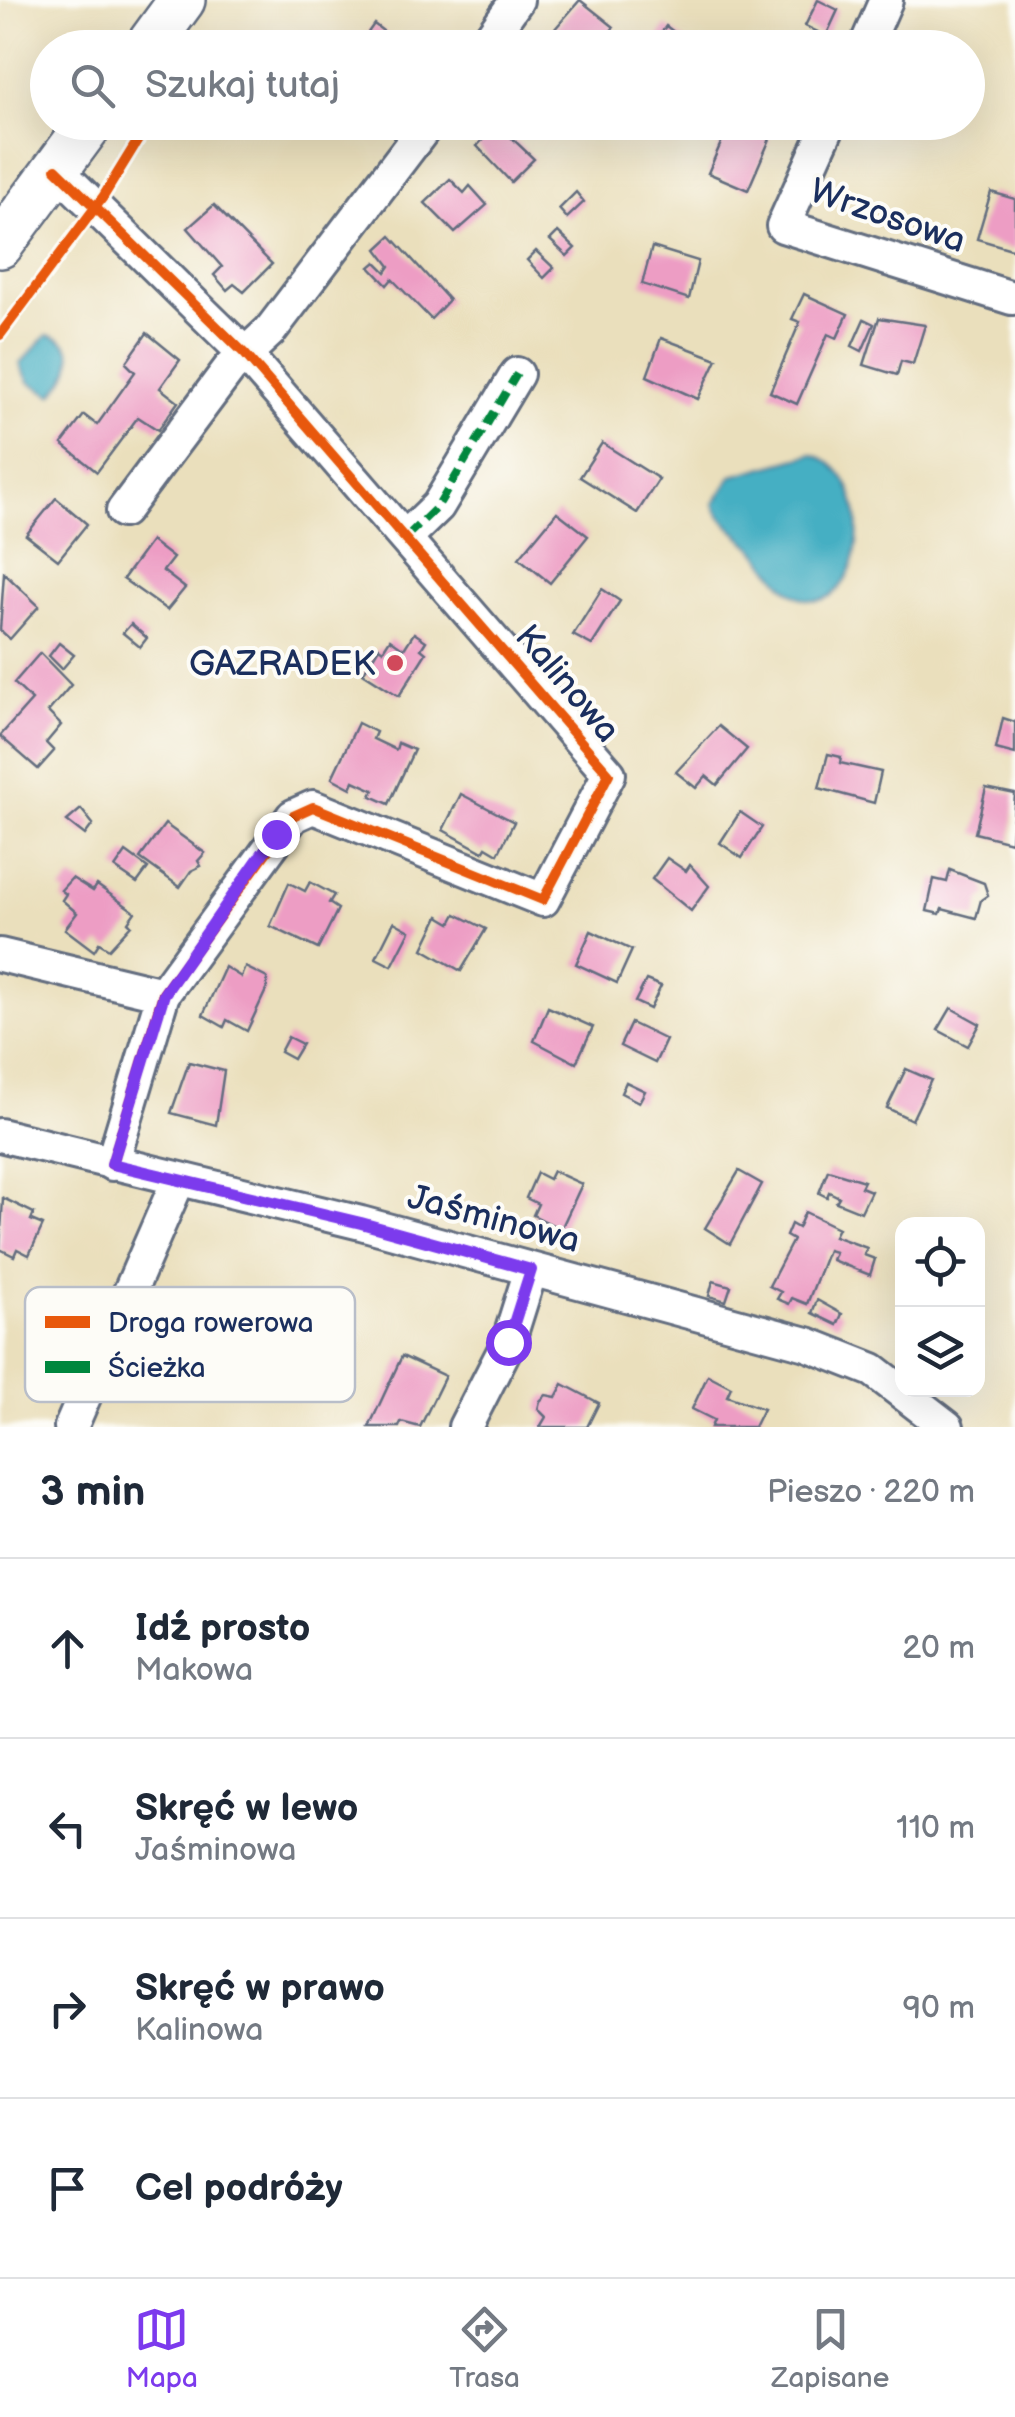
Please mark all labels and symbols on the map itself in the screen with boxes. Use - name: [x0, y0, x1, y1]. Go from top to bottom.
- street label: Wrzosowa: [804, 170, 971, 263]
- street label: Kalinowa: [505, 616, 628, 752]
- place label: GAZRADEK: [189, 643, 375, 686]
- marker: GAZRADEK: [384, 652, 406, 674]
- route end: [254, 812, 300, 858]
- street label: Jaśminowa: [403, 1176, 584, 1263]
- legend: [25, 1287, 355, 1402]
- text: Droga rowerowa: [108, 1307, 314, 1340]
- route start: [486, 1320, 532, 1366]
- text: Ścieżka: [108, 1351, 206, 1385]

